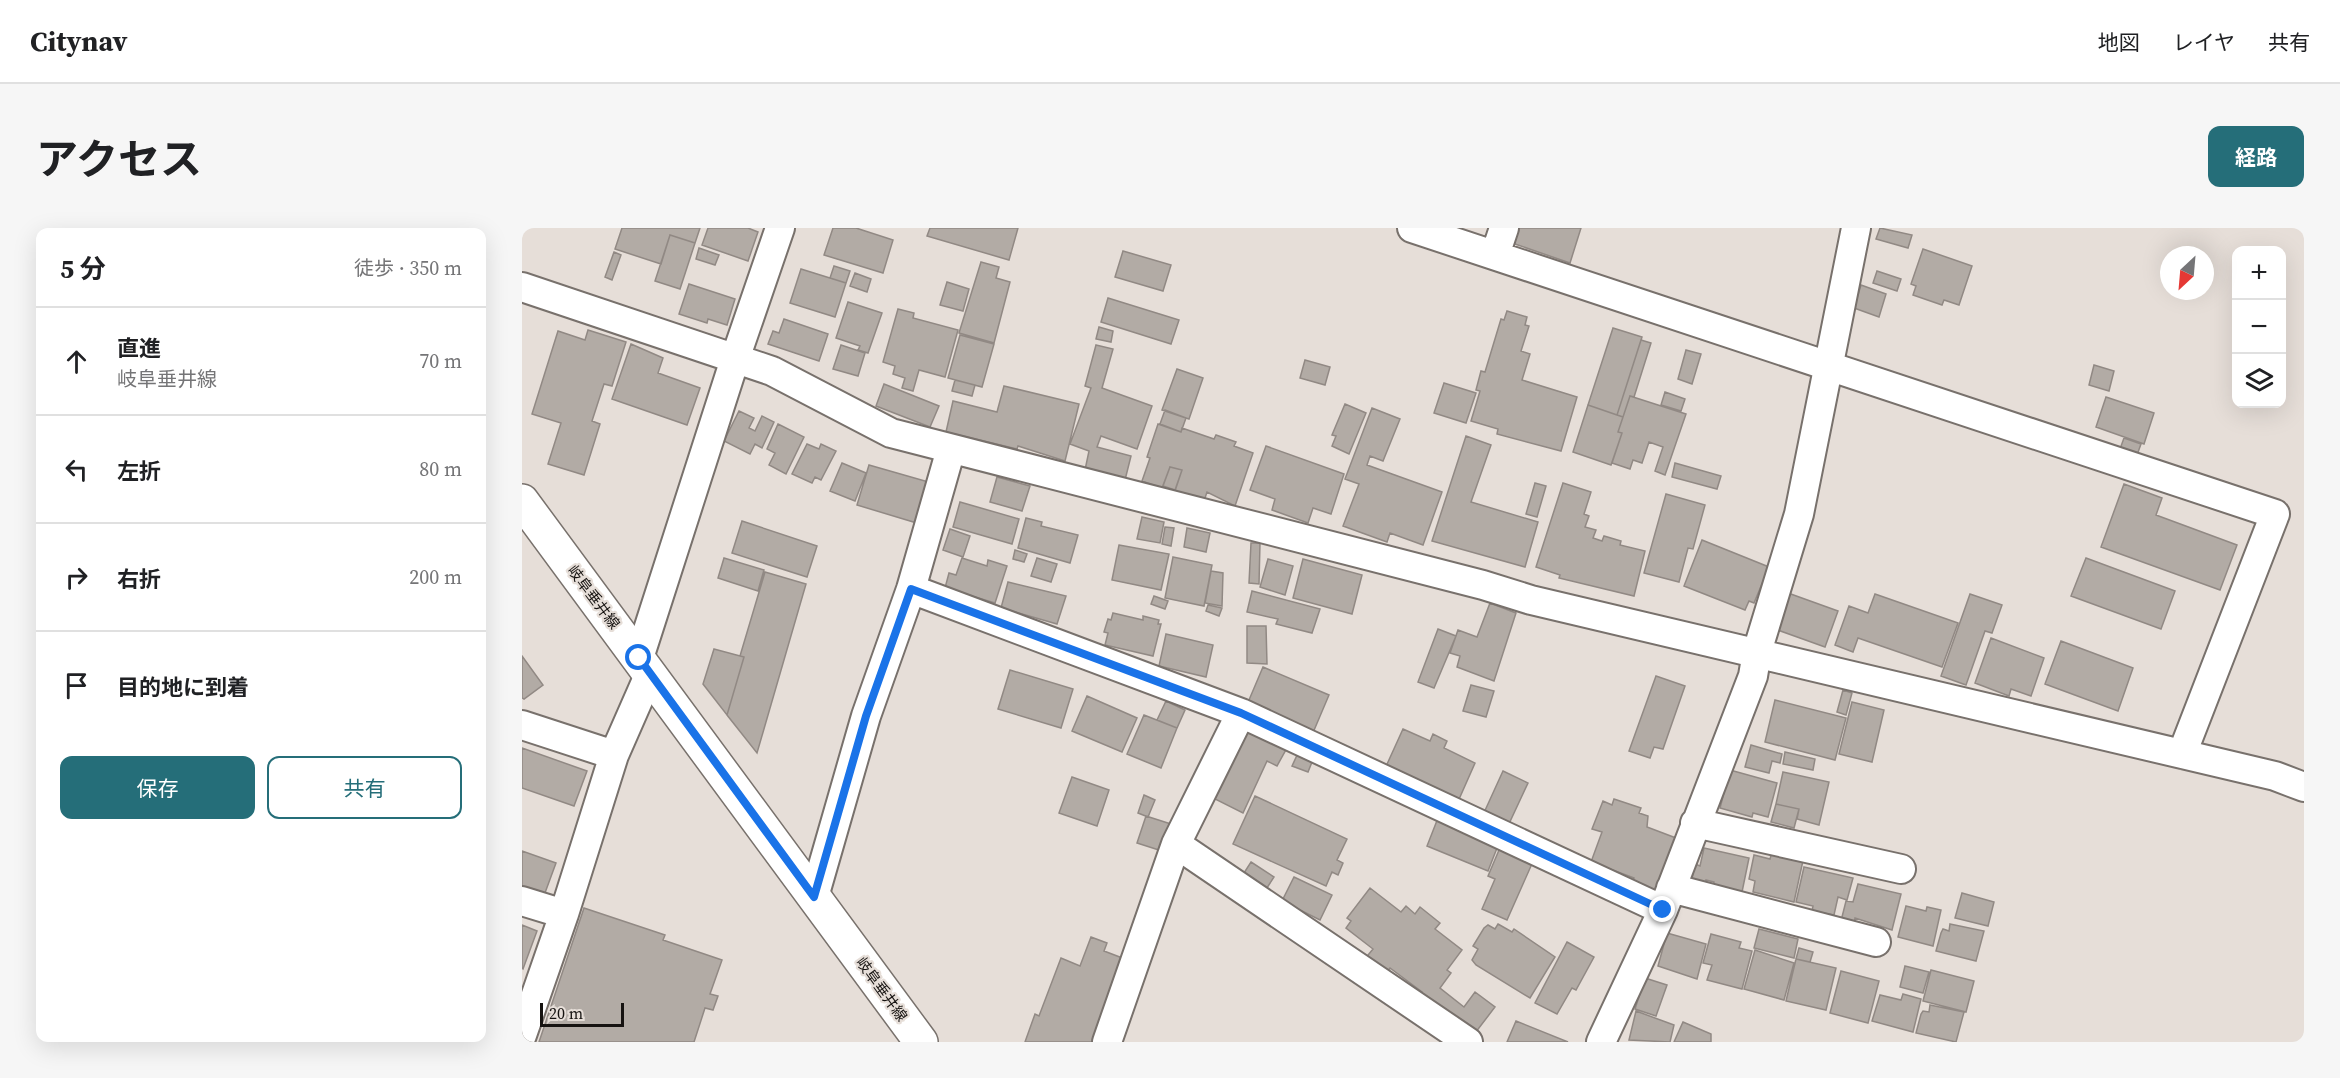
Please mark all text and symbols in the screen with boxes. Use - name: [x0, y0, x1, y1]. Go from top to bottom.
- text: Citynav: [30, 22, 127, 60]
- text: 地図: [2098, 28, 2140, 57]
- text: レイヤ: [2173, 28, 2235, 57]
- text: 共有: [2268, 28, 2310, 57]
- button: 経路: [2208, 126, 2304, 187]
- text: アクセス: [36, 130, 202, 188]
- north arrow: [2160, 246, 2214, 300]
- map controls: [2232, 246, 2286, 408]
- button: +: [2232, 246, 2286, 300]
- text: 5 分: [60, 251, 106, 287]
- text: 徒歩 · 350 m: [354, 254, 462, 282]
- button: −: [2232, 300, 2286, 354]
- text: 直進: [117, 333, 161, 363]
- icon: ahead: [60, 345, 93, 378]
- text: 70 m: [419, 347, 462, 375]
- button: layers: [2232, 354, 2286, 408]
- text: 岐阜垂井線: [117, 365, 217, 393]
- icon: left: [60, 453, 93, 486]
- text: 80 m: [419, 455, 462, 483]
- text: 左折: [117, 456, 161, 486]
- icon: right: [60, 561, 93, 594]
- street label: 岐阜垂井線: [563, 561, 625, 633]
- text: 200 m: [409, 563, 462, 591]
- text: 右折: [117, 564, 161, 594]
- route start: [625, 644, 651, 670]
- icon: arrive: [60, 669, 93, 702]
- text: 目的地に到着: [117, 672, 249, 702]
- button: 保存: [60, 756, 255, 819]
- button: 共有: [267, 756, 462, 819]
- route end: [1649, 896, 1675, 922]
- street label: 岐阜垂井線: [851, 952, 913, 1026]
- scale bar: [540, 1000, 624, 1028]
- text: 20 m: [549, 1002, 583, 1024]

